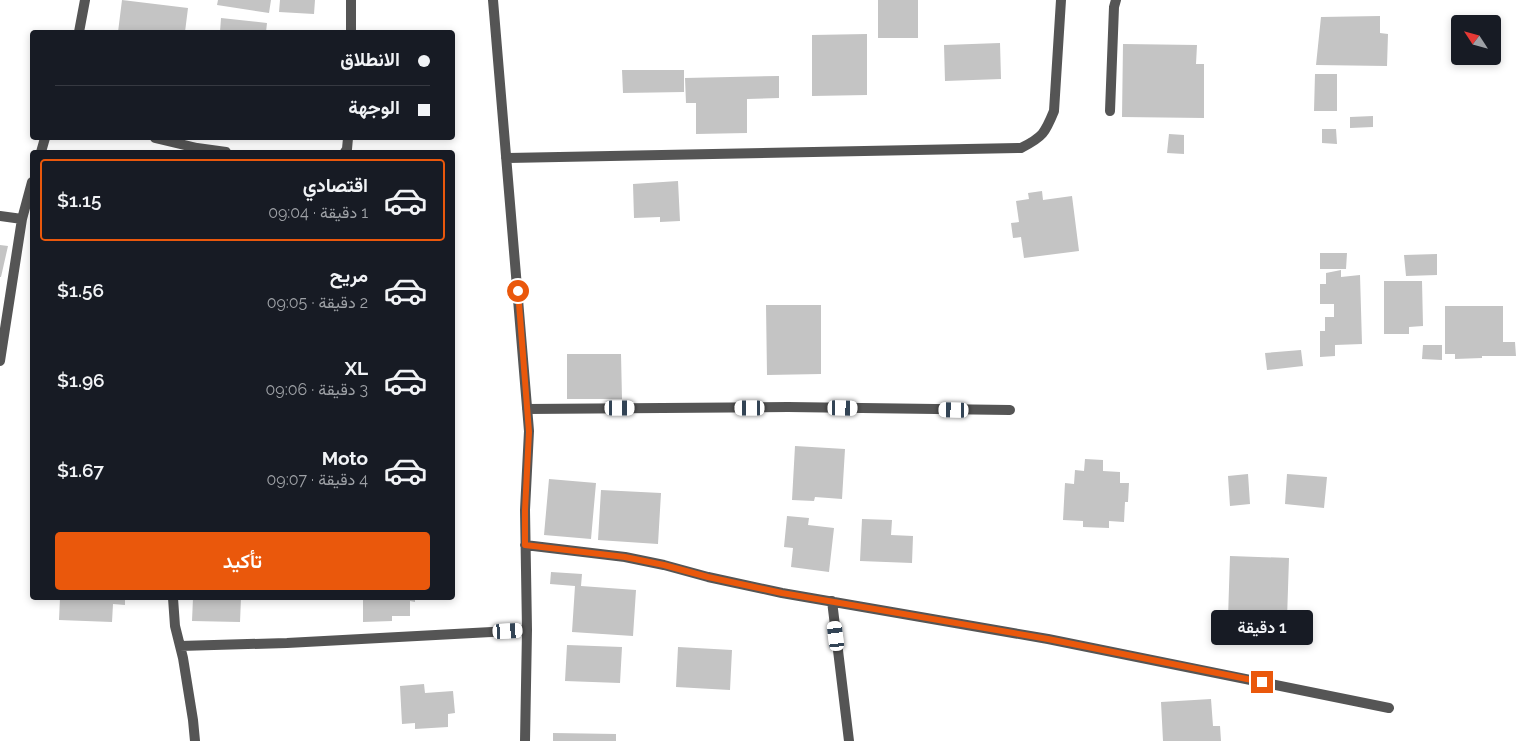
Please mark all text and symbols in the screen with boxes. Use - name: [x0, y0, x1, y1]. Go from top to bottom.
- north arrow: [1451, 15, 1501, 65]
- map controls: [1451, 15, 1501, 65]
- text: الانطلاق: [340, 48, 400, 70]
- text: الوجهة: [348, 96, 400, 118]
- text: اقتصادي: [303, 174, 368, 196]
- icon: car: [383, 178, 428, 223]
- text: $1.15: [57, 189, 101, 211]
- text: 1 دقيقة · 09:04: [268, 203, 368, 222]
- text: مريح: [330, 264, 368, 286]
- icon: car: [383, 268, 428, 313]
- text: $1.56: [57, 279, 104, 301]
- route start: [507, 280, 529, 302]
- text: 2 دقيقة · 09:05: [267, 293, 368, 312]
- text: XL: [345, 357, 368, 379]
- icon: car: [383, 358, 428, 403]
- text: $1.96: [57, 369, 105, 391]
- text: 3 دقيقة · 09:06: [266, 380, 368, 399]
- car: [827, 400, 858, 416]
- car: [605, 401, 635, 416]
- car: [735, 401, 765, 416]
- car: [938, 402, 969, 418]
- text: Moto: [322, 447, 368, 469]
- icon: car: [383, 448, 428, 493]
- text: $1.67: [57, 459, 104, 481]
- text: 4 دقيقة · 09:07: [267, 470, 368, 489]
- button: تأكيد: [55, 532, 430, 590]
- callout: 1 دقيقة: [1211, 610, 1313, 644]
- text: 1 دقيقة: [1237, 618, 1287, 637]
- car: [826, 620, 845, 652]
- car: [492, 623, 523, 639]
- route end: [1251, 671, 1273, 693]

